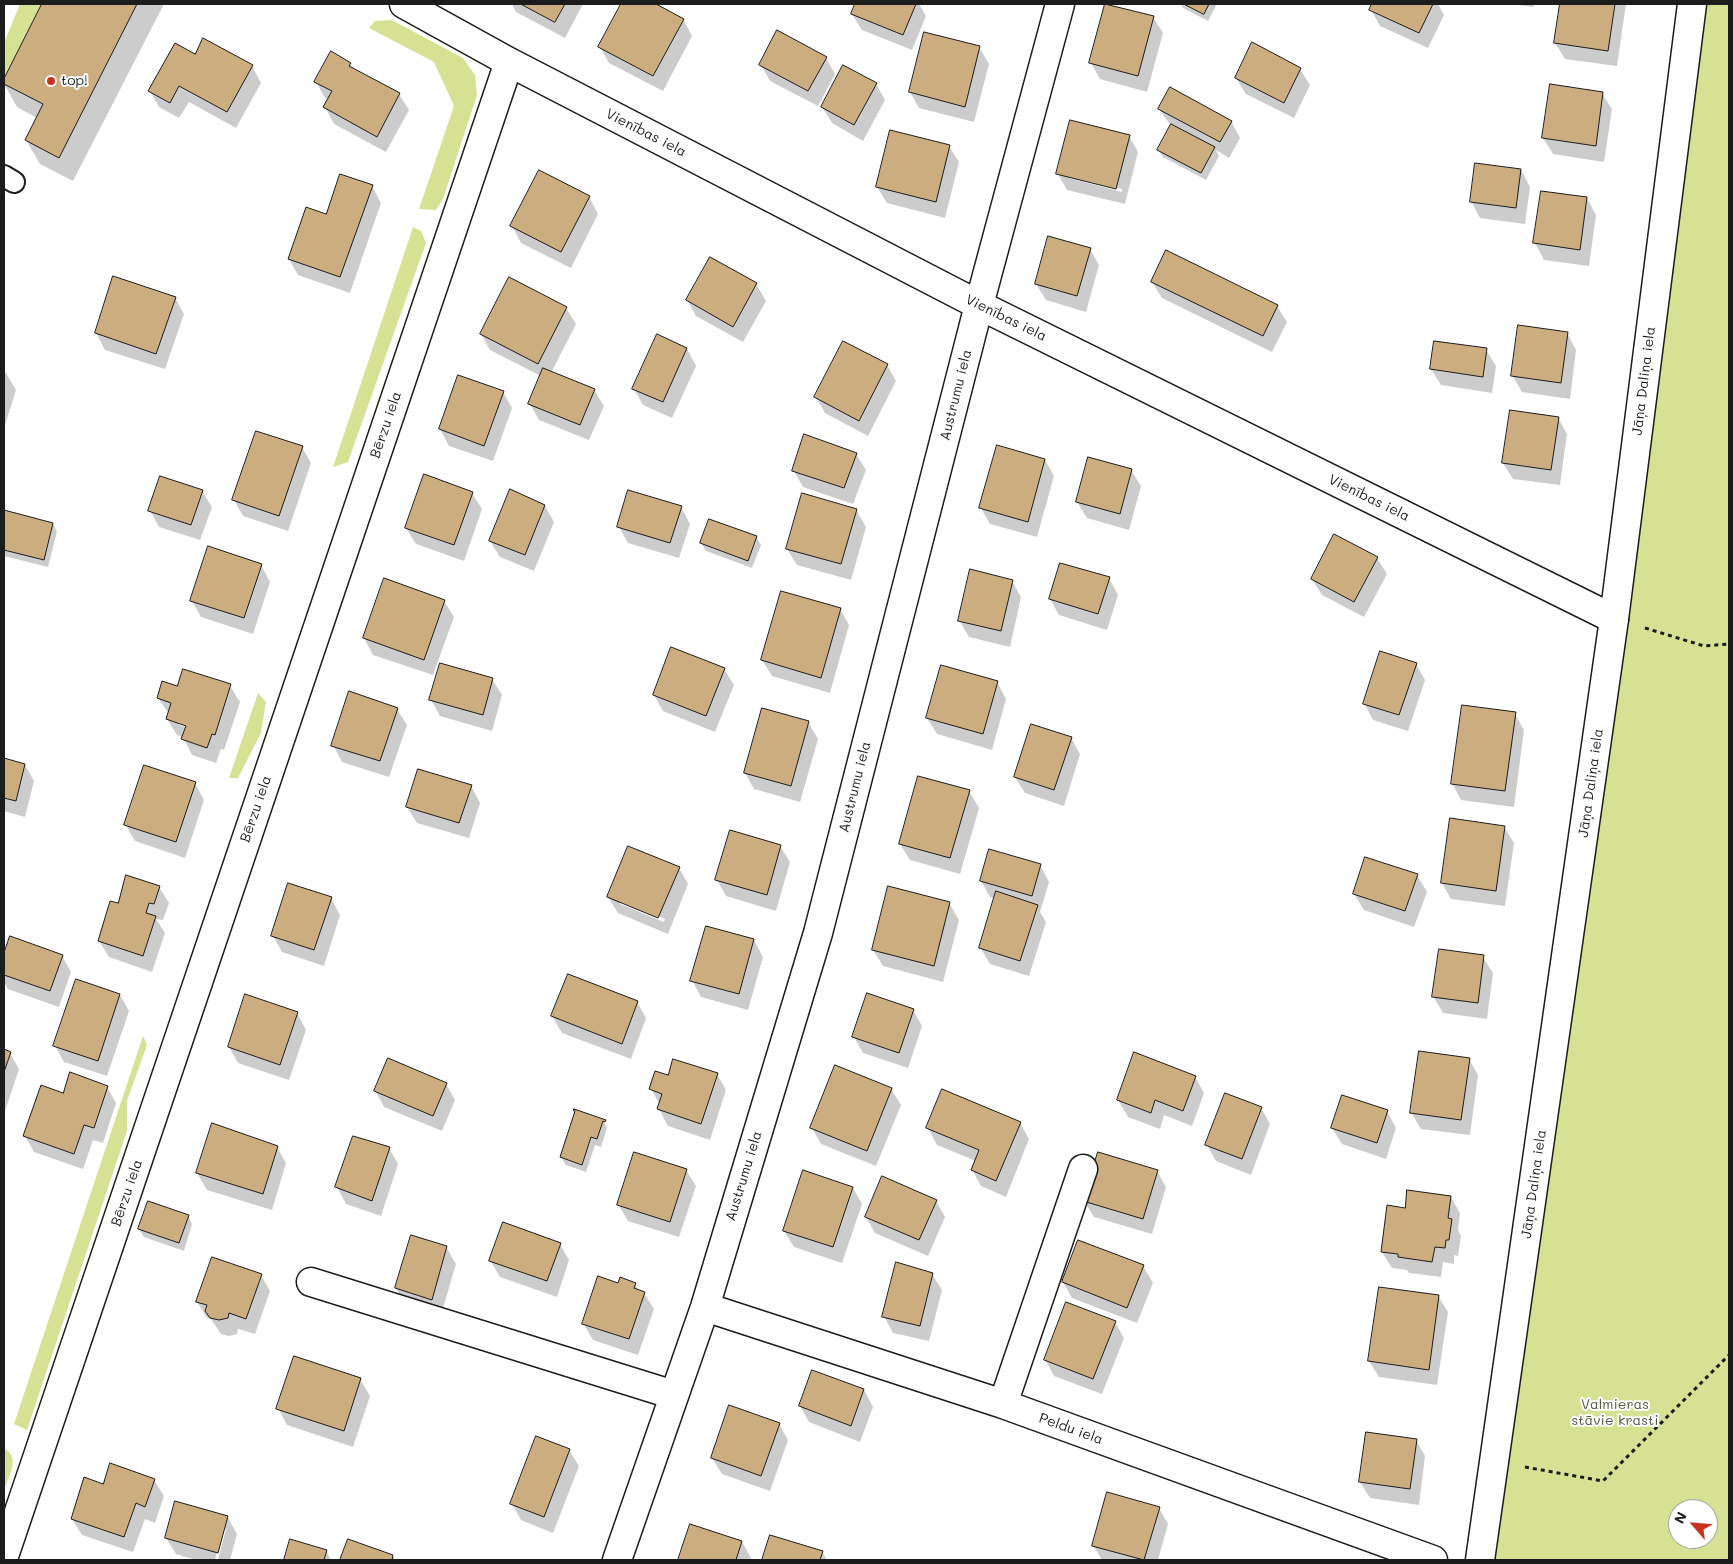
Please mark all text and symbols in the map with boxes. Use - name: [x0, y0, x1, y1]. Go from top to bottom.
- place label: top!: [61, 73, 88, 89]
- marker: top!: [45, 75, 57, 87]
- street label: Vienības iela: [603, 105, 689, 161]
- street label: Vienības iela: [963, 291, 1049, 345]
- street label: Jāņa Daliņa iela: [1629, 326, 1659, 436]
- street label: Austrumu iela: [937, 348, 975, 442]
- street label: Bērzu iela: [367, 389, 405, 461]
- street label: Vienības iela: [1326, 471, 1412, 525]
- street label: Jāņa Daliņa iela: [1575, 728, 1607, 838]
- street label: Austrumu iela: [836, 740, 874, 834]
- street label: Bērzu iela: [237, 773, 275, 845]
- street label: Austrumu iela: [722, 1129, 766, 1223]
- street label: Jāņa Daliņa iela: [1518, 1129, 1550, 1239]
- street label: Bērzu iela: [108, 1157, 146, 1229]
- park label: Valmieras stāvie krasti: [1572, 1397, 1658, 1430]
- street label: Peldu iela: [1037, 1410, 1105, 1448]
- north arrow: [1668, 1499, 1718, 1549]
- text: N: [1669, 1508, 1691, 1526]

